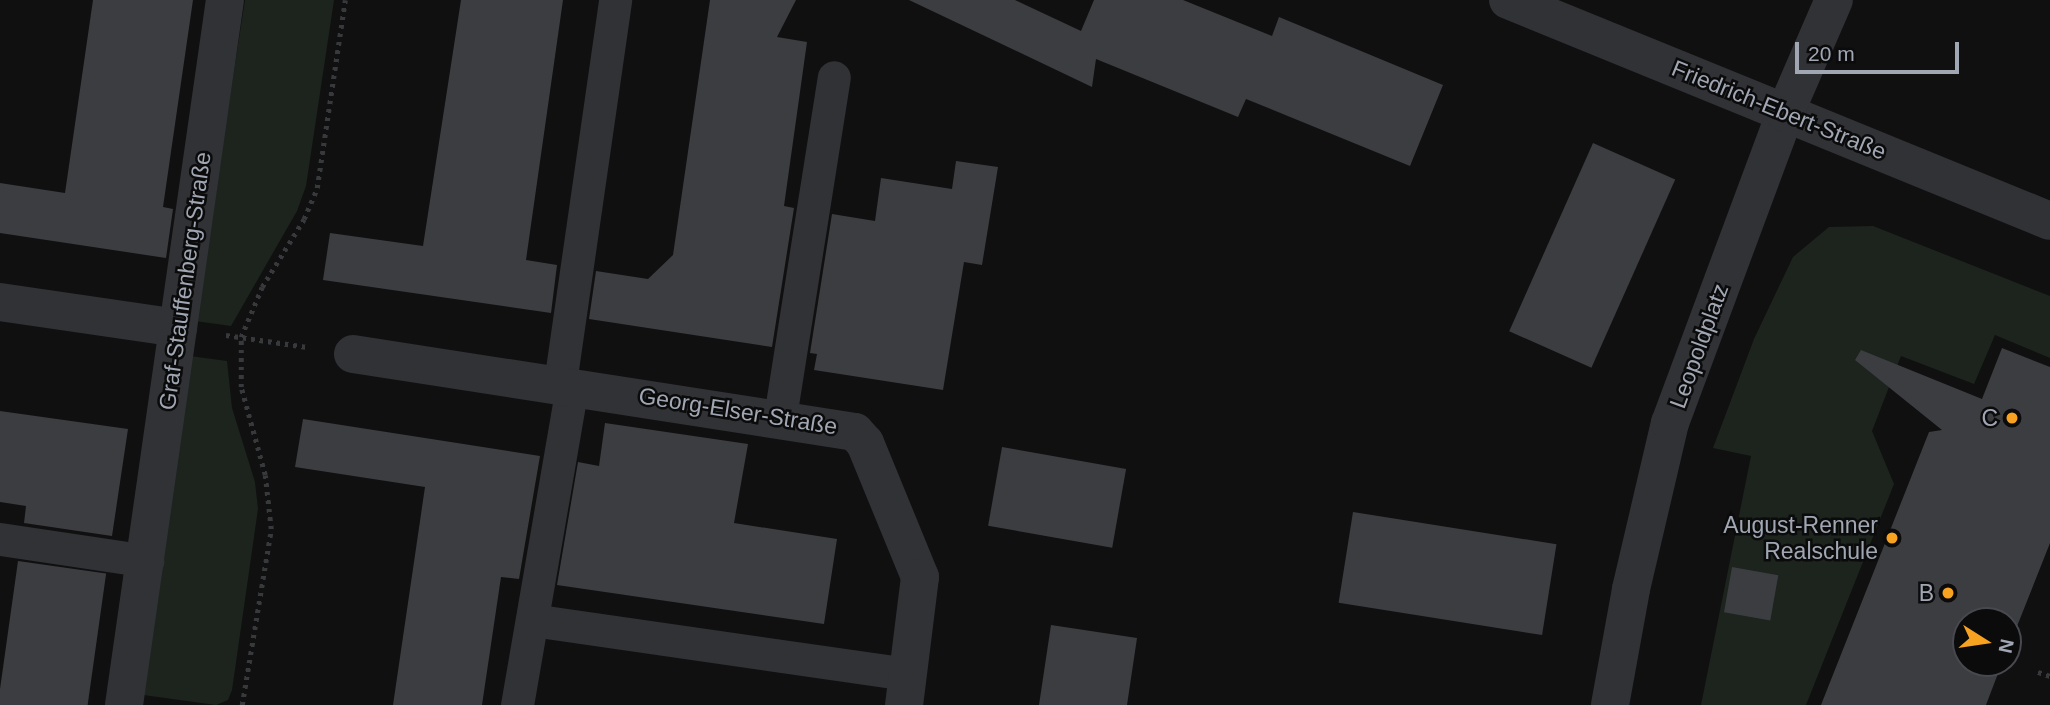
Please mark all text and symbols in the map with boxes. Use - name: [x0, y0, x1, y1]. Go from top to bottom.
- scale bar: [1798, 28, 1962, 72]
- text: 20 m: [1808, 42, 1855, 65]
- street label: Friedrich-Ebert-Straße: [1668, 54, 1890, 166]
- street label: Graf-Stauffenberg-Straße: [153, 150, 217, 412]
- street label: Leopoldplatz: [1664, 280, 1734, 412]
- street label: Georg-Elser-Straße: [637, 382, 839, 440]
- place label: C: [1981, 404, 1998, 432]
- marker: C: [2004, 410, 2020, 426]
- place label: August-Renner Realschule: [1723, 511, 1878, 565]
- marker: August-Renner Realschule: [1884, 530, 1900, 546]
- place label: B: [1919, 579, 1934, 607]
- marker: B: [1940, 585, 1956, 601]
- north arrow: [1952, 607, 2022, 677]
- text: N: [1994, 637, 2018, 655]

